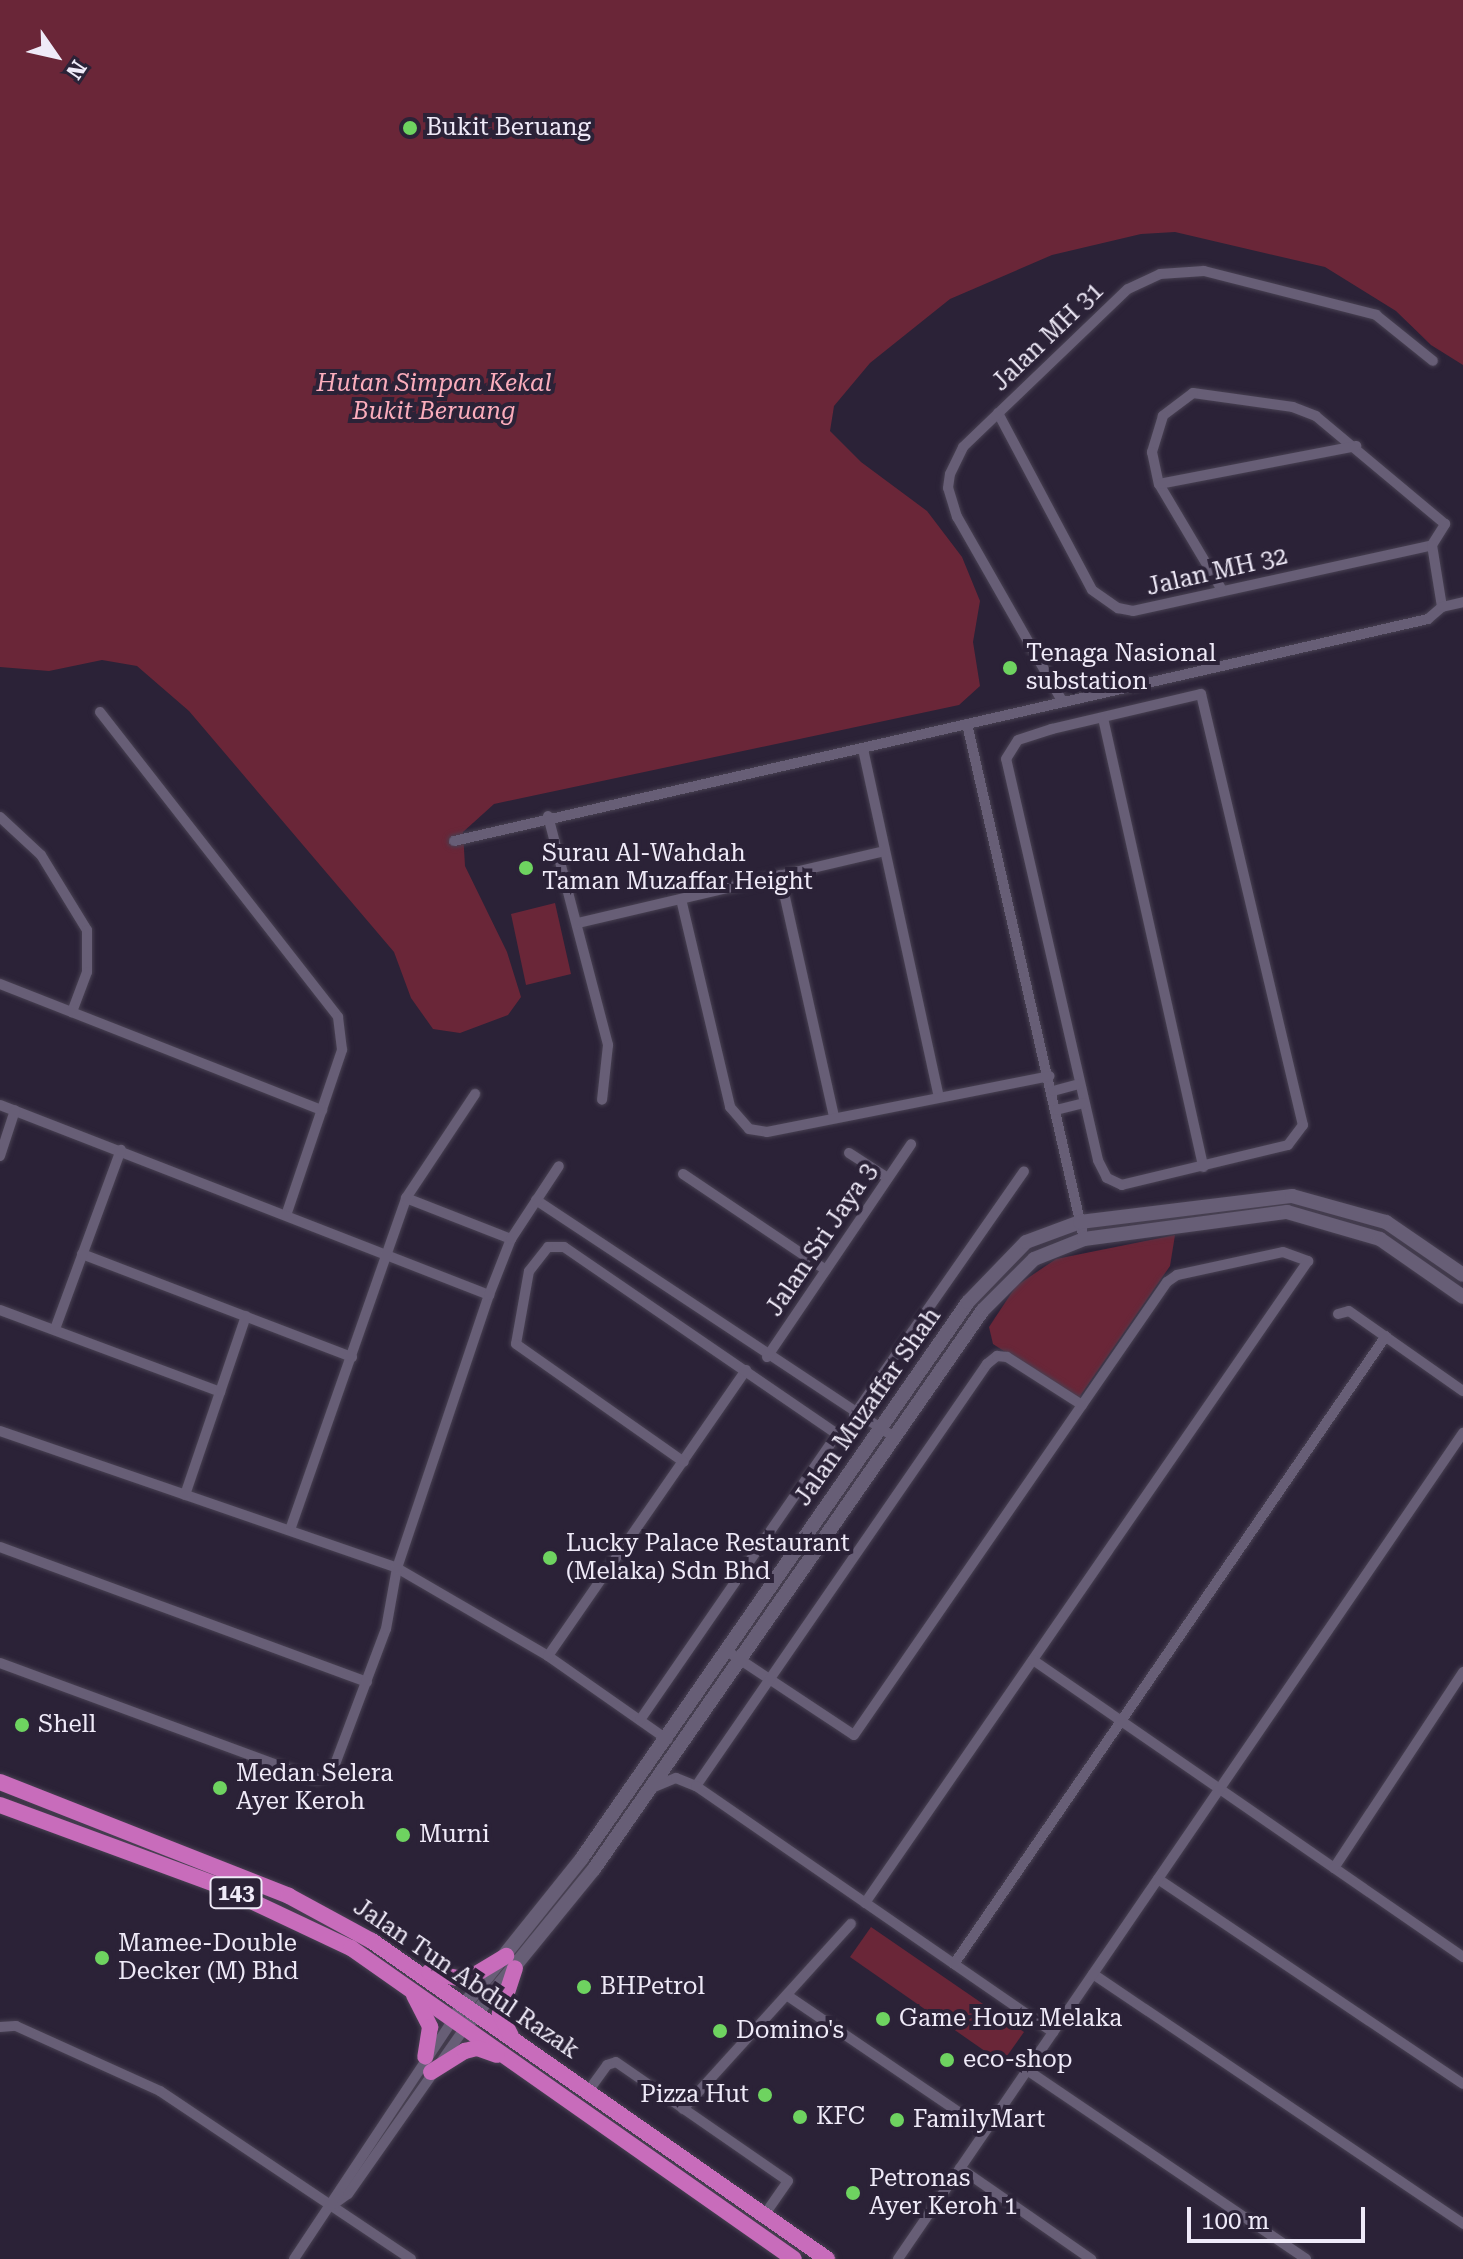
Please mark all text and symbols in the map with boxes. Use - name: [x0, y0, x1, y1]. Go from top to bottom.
- north arrow: [16, 16, 96, 96]
- text: N: [61, 56, 91, 84]
- place label: Bukit Beruang: [426, 114, 591, 142]
- marker: Bukit Beruang: [401, 119, 419, 137]
- street label: Jalan MH 31: [986, 277, 1110, 397]
- park label: Hutan Simpan Kekal Bukit Beruang: [316, 370, 552, 426]
- street label: Jalan MH 32: [1144, 542, 1290, 602]
- place label: Tenaga Nasional substation: [1026, 640, 1216, 696]
- marker: Tenaga Nasional substation: [1001, 659, 1019, 677]
- place label: Surau Al-Wahdah Taman Muzaffar Height: [542, 840, 813, 896]
- marker: Surau Al-Wahdah Taman Muzaffar Height: [517, 859, 535, 877]
- street label: Jalan Sri Jaya 3: [760, 1158, 884, 1322]
- street label: Jalan Muzaffar Shah: [789, 1302, 947, 1512]
- place label: Lucky Palace Restaurant (Melaka) Sdn Bhd: [566, 1530, 850, 1586]
- marker: Lucky Palace Restaurant (Melaka) Sdn Bhd: [541, 1549, 559, 1567]
- place label: Shell: [38, 1711, 96, 1739]
- marker: Shell: [13, 1716, 31, 1734]
- place label: Medan Selera Ayer Keroh: [236, 1760, 393, 1816]
- marker: Medan Selera Ayer Keroh: [211, 1779, 229, 1797]
- place label: Murni: [419, 1821, 490, 1849]
- marker: Murni: [394, 1826, 412, 1844]
- road number: 143: [208, 1875, 264, 1911]
- street label: Jalan Tun Abdul Razak: [348, 1893, 584, 2065]
- place label: Mamee-Double Decker (M) Bhd: [118, 1930, 299, 1986]
- marker: Mamee-Double Decker (M) Bhd: [93, 1949, 111, 1967]
- place label: BHPetrol: [600, 1973, 705, 2001]
- marker: BHPetrol: [575, 1978, 593, 1996]
- place label: Game Houz Melaka: [899, 2005, 1122, 2033]
- marker: Game Houz Melaka: [874, 2010, 892, 2028]
- place label: Domino's: [736, 2017, 844, 2045]
- marker: Domino's: [711, 2022, 729, 2040]
- place label: eco-shop: [963, 2046, 1072, 2074]
- marker: eco-shop: [938, 2051, 956, 2069]
- place label: Pizza Hut: [640, 2081, 749, 2109]
- marker: Pizza Hut: [756, 2086, 774, 2104]
- place label: KFC: [816, 2103, 865, 2131]
- place label: FamilyMart: [913, 2106, 1045, 2134]
- marker: KFC: [791, 2108, 809, 2126]
- marker: FamilyMart: [888, 2111, 906, 2129]
- place label: Petronas Ayer Keroh 1: [869, 2165, 1017, 2221]
- marker: Petronas Ayer Keroh 1: [844, 2184, 862, 2202]
- scale bar: [1191, 2191, 1369, 2241]
- text: 100 m: [1201, 2207, 1269, 2235]

